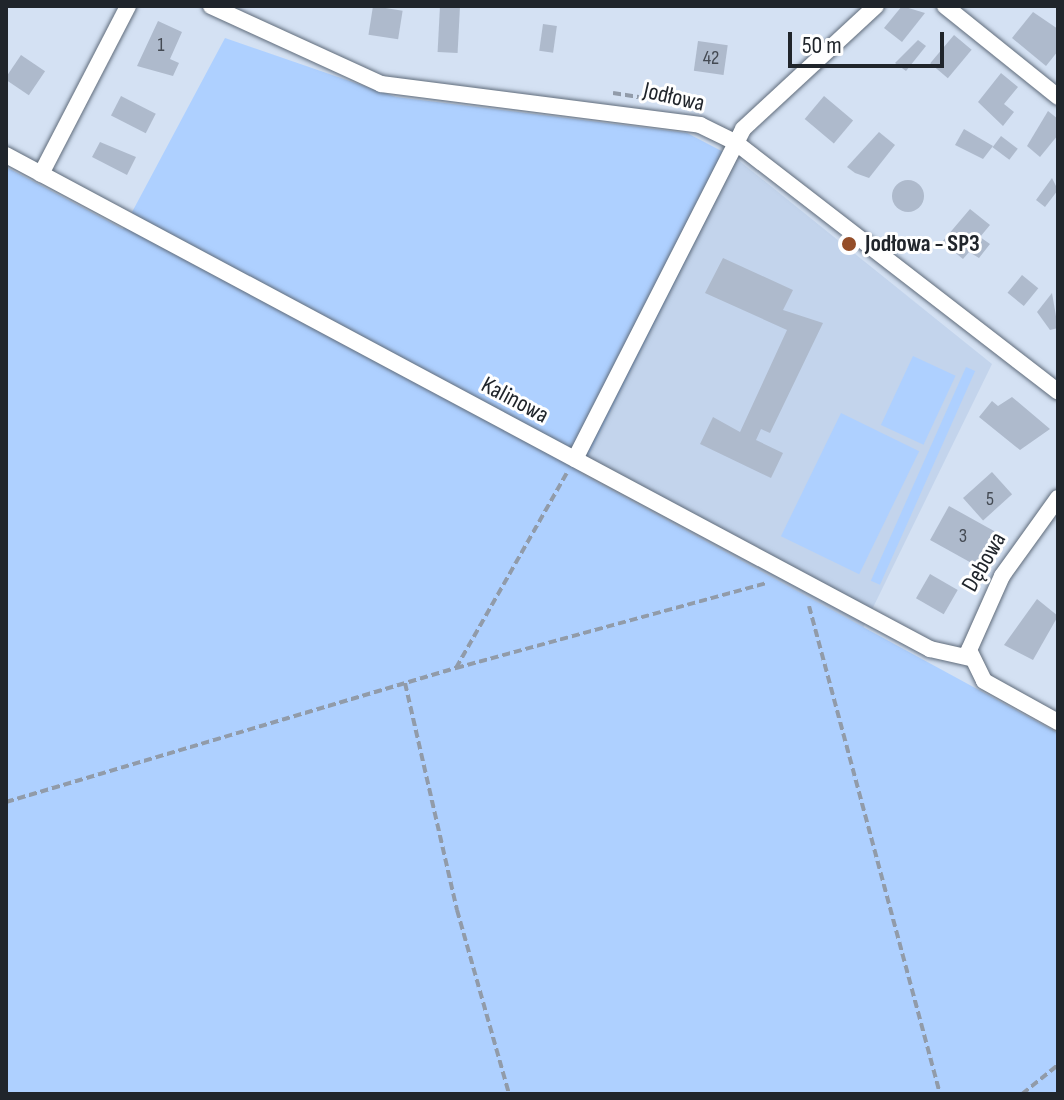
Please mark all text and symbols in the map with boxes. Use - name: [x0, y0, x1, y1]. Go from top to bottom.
- scale bar: [792, 16, 948, 66]
- text: 50 m: [802, 31, 842, 60]
- house number: 1: [158, 33, 164, 57]
- house number: 42: [703, 46, 719, 70]
- street label: Jodłowa: [641, 76, 707, 118]
- place label: Jodłowa - SP3: [865, 230, 980, 258]
- marker: Jodłowa - SP3: [840, 235, 858, 253]
- street label: Kalinowa: [476, 370, 554, 430]
- house number: 5: [986, 487, 994, 511]
- house number: 3: [959, 524, 967, 548]
- street label: Dębowa: [956, 527, 1012, 597]

